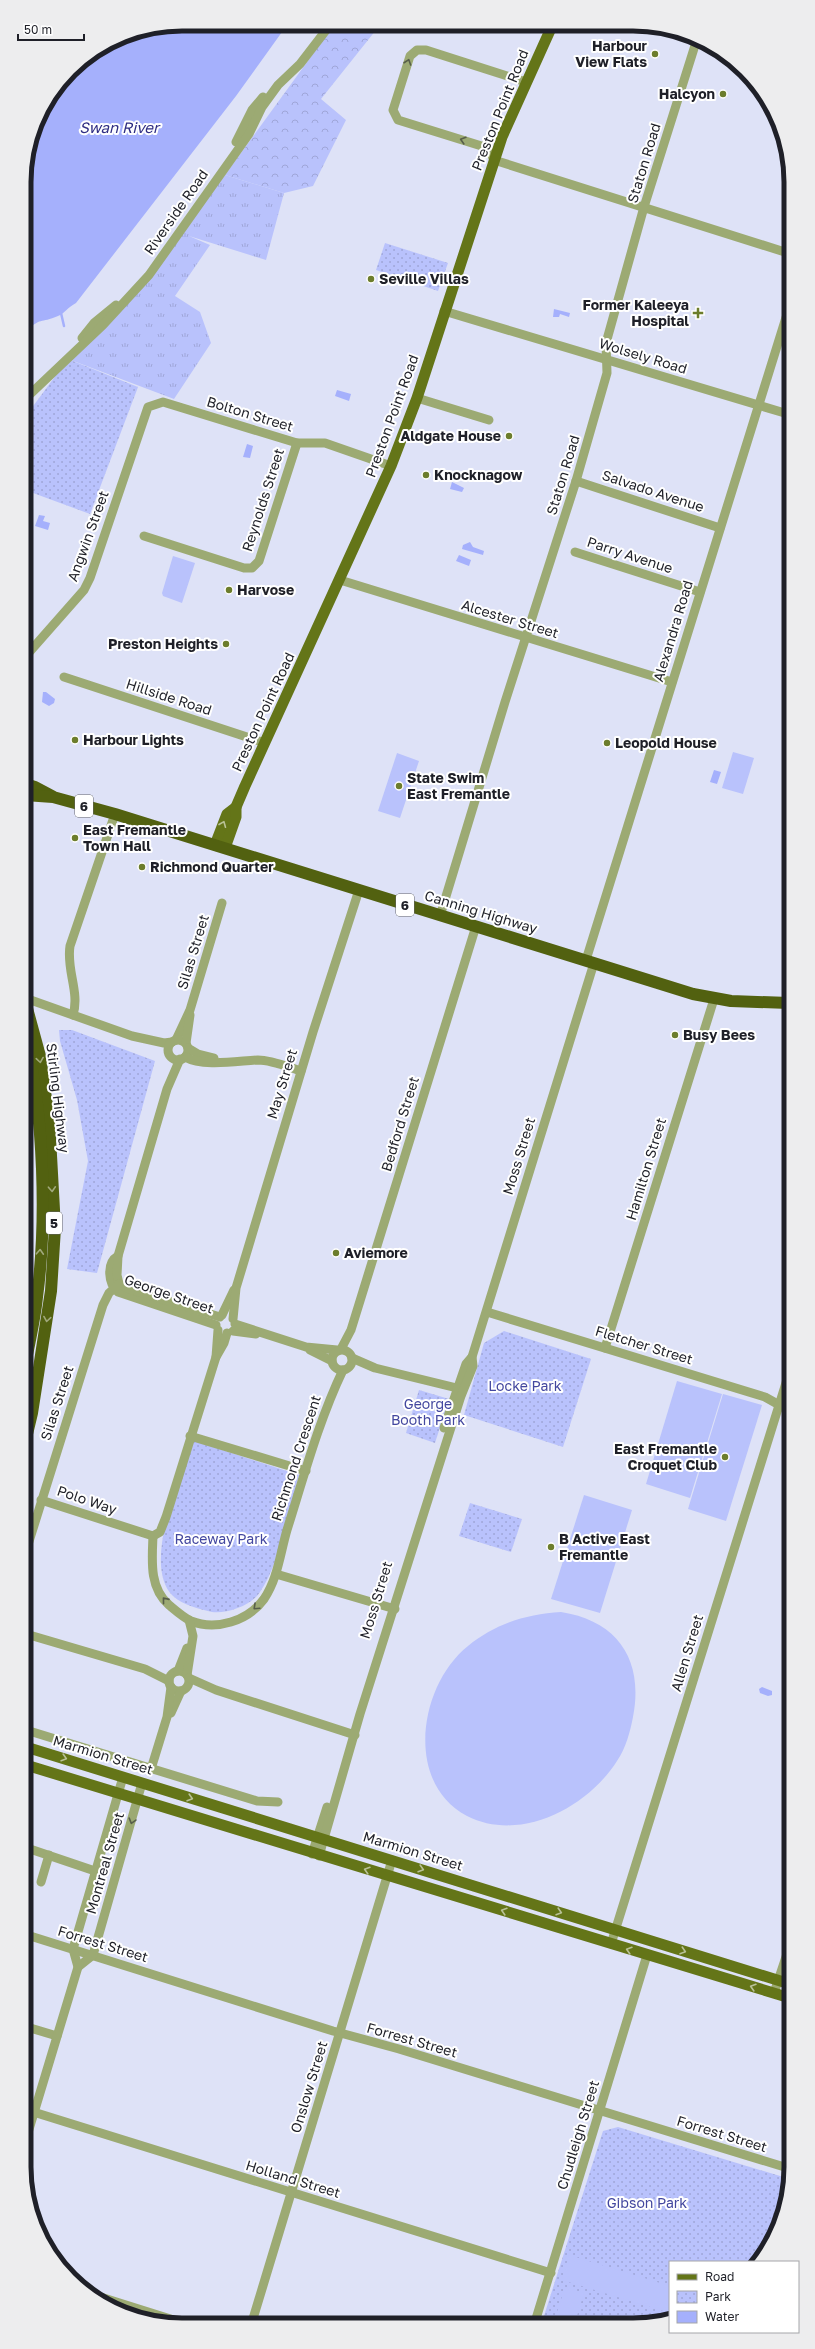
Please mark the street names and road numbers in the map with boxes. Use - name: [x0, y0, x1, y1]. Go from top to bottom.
- street label: Preston Point Road: [467, 47, 532, 173]
- street label: Staton Road: [623, 121, 664, 205]
- street label: Riverside Road: [140, 166, 211, 258]
- street label: Wolsely Road: [597, 334, 689, 377]
- street label: Preston Point Road: [361, 352, 422, 479]
- street label: Bolton Street: [205, 392, 295, 435]
- street label: Staton Road: [542, 433, 583, 517]
- street label: Reynolds Street: [238, 446, 287, 554]
- street label: Salvado Avenue: [600, 466, 706, 515]
- street label: Angwin Street: [63, 488, 112, 583]
- street label: Parry Avenue: [585, 533, 675, 576]
- street label: Alexandra Road: [649, 578, 696, 684]
- street label: Alcester Street: [459, 596, 561, 641]
- street label: Preston Point Road: [228, 650, 298, 774]
- street label: Hillside Road: [124, 675, 214, 718]
- road number: 6: [75, 795, 93, 817]
- street label: Canning Highway: [423, 886, 540, 937]
- road number: 6: [396, 894, 414, 916]
- street label: Silas Street: [173, 912, 212, 991]
- street label: Stirling Highway: [43, 1042, 74, 1154]
- street label: May Street: [263, 1047, 300, 1121]
- street label: Bedford Street: [377, 1074, 422, 1173]
- street label: Moss Street: [499, 1115, 538, 1197]
- street label: Hamilton Street: [622, 1115, 669, 1222]
- road number: 5: [46, 1212, 62, 1234]
- street label: George Street: [122, 1270, 216, 1317]
- street label: Fletcher Street: [593, 1322, 695, 1367]
- street label: Silas Street: [36, 1363, 77, 1442]
- street label: Richmond Crescent: [267, 1393, 324, 1523]
- street label: Polo Way: [55, 1481, 119, 1518]
- street label: Moss Street: [356, 1559, 395, 1641]
- street label: Allen Street: [667, 1612, 706, 1693]
- street label: Marmion Street: [51, 1731, 155, 1778]
- street label: Montreal Street: [82, 1810, 127, 1916]
- street label: Marmion Street: [361, 1827, 465, 1874]
- street label: Forrest Street: [56, 1922, 150, 1965]
- street label: Forrest Street: [365, 2018, 459, 2061]
- street label: Onslow Street: [286, 2039, 331, 2135]
- street label: Chudleigh Street: [553, 2078, 602, 2192]
- street label: Forrest Street: [675, 2112, 769, 2155]
- street label: Holland Street: [244, 2156, 343, 2201]

